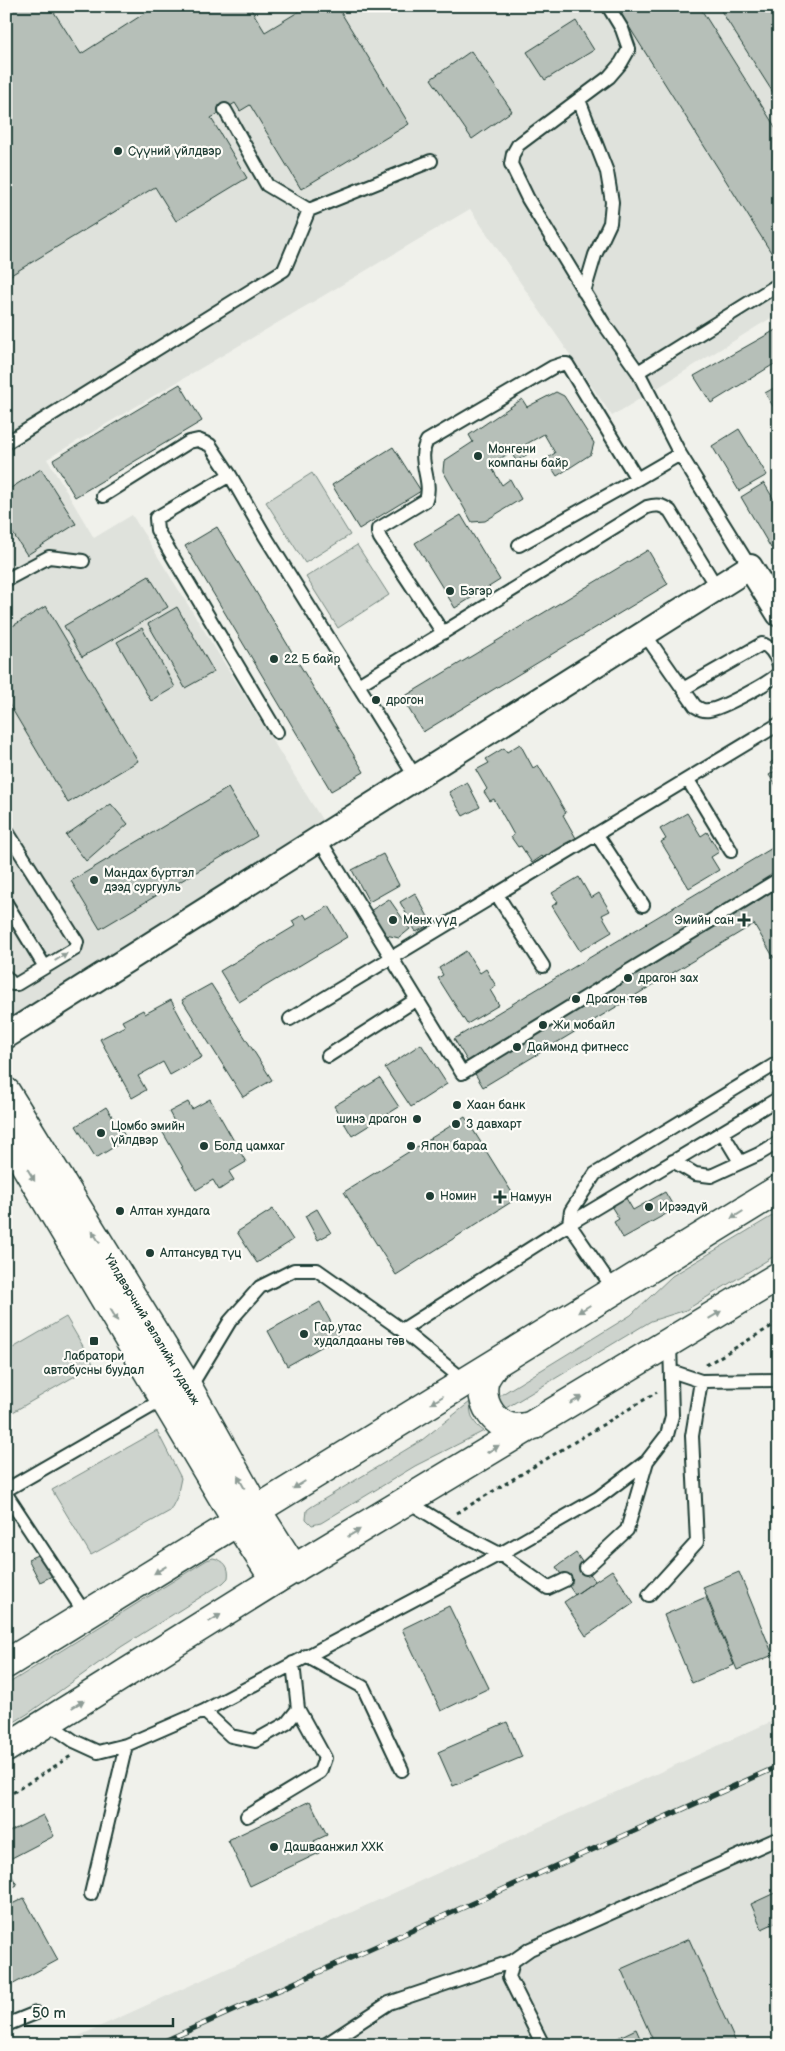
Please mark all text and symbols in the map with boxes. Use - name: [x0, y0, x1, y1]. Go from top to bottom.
- place label: Сүүний үйлдвэр: [128, 144, 222, 159]
- marker: Сүүний үйлдвэр: [112, 145, 124, 157]
- place label: Монгени компаны байр: [488, 442, 569, 471]
- marker: Монгени компаны байр: [472, 450, 484, 462]
- place label: Бэгэр: [460, 584, 492, 599]
- marker: Бэгэр: [444, 585, 456, 597]
- place label: 22 Б байр: [284, 652, 340, 667]
- marker: 22 Б байр: [268, 653, 280, 665]
- place label: дрогон: [386, 693, 424, 708]
- marker: дрогон: [370, 694, 382, 706]
- place label: Мандах бүртгэл дээд сургууль: [104, 866, 195, 895]
- marker: Мандах бүртгэл дээд сургууль: [88, 874, 100, 886]
- place label: Мөнх үүд: [403, 913, 457, 928]
- place label: Эмийн сан: [675, 913, 734, 928]
- marker: Мөнх үүд: [387, 914, 399, 926]
- marker: Эмийн сан: [738, 914, 750, 926]
- one-way arrow: [55, 952, 68, 961]
- place label: драгон зах: [638, 971, 699, 986]
- marker: драгон зах: [622, 972, 634, 984]
- place label: Драгон төв: [586, 992, 648, 1007]
- marker: Драгон төв: [570, 993, 582, 1005]
- place label: Жи мобайл: [553, 1018, 615, 1033]
- marker: Жи мобайл: [537, 1019, 549, 1031]
- place label: Даймонд фитнесс: [527, 1040, 629, 1055]
- marker: Даймонд фитнесс: [511, 1041, 523, 1053]
- place label: Хаан банк: [467, 1098, 526, 1113]
- marker: Хаан банк: [451, 1099, 463, 1111]
- place label: шинэ драгон: [336, 1112, 407, 1127]
- marker: шинэ драгон: [411, 1113, 423, 1125]
- place label: 3 давхарт: [466, 1117, 522, 1132]
- marker: 3 давхарт: [450, 1118, 462, 1130]
- place label: Цомбо эмийн үйлдвэр: [111, 1119, 185, 1148]
- marker: Цомбо эмийн үйлдвэр: [95, 1127, 107, 1139]
- place label: Болд цамхаг: [214, 1139, 285, 1154]
- place label: Япон бараа: [421, 1139, 487, 1154]
- marker: Болд цамхаг: [198, 1140, 210, 1152]
- marker: Япон бараа: [405, 1140, 417, 1152]
- one-way arrow: [27, 1168, 36, 1182]
- place label: Номин: [440, 1189, 477, 1204]
- marker: Номин: [424, 1190, 436, 1202]
- place label: Намуун: [510, 1190, 552, 1205]
- marker: Намуун: [494, 1191, 506, 1203]
- place label: Ирээдүй: [659, 1200, 708, 1215]
- marker: Ирээдүй: [643, 1201, 655, 1213]
- place label: Алтан хундага: [129, 1204, 210, 1219]
- marker: Алтан хундага: [114, 1205, 126, 1217]
- one-way arrow: [731, 1210, 744, 1219]
- one-way arrow: [91, 1231, 100, 1244]
- place label: Алтансувд түц: [159, 1246, 241, 1261]
- marker: Алтансувд түц: [144, 1247, 156, 1259]
- street label: Үйлдвэрчний эвлэлийн гудамж: [100, 1251, 203, 1408]
- one-way arrow: [578, 1305, 591, 1314]
- one-way arrow: [110, 1308, 119, 1321]
- one-way arrow: [708, 1310, 721, 1320]
- place label: Гар утас худалдааны төв: [314, 1320, 405, 1349]
- marker: Гар утас худалдааны төв: [298, 1328, 310, 1340]
- marker: Лабратори автобусны буудал: [88, 1335, 100, 1347]
- place label: Лабратори автобусны буудал: [44, 1349, 144, 1378]
- one-way arrow: [431, 1395, 444, 1404]
- one-way arrow: [569, 1395, 582, 1404]
- one-way arrow: [487, 1445, 500, 1454]
- one-way arrow: [237, 1475, 245, 1489]
- one-way arrow: [292, 1481, 306, 1490]
- one-way arrow: [347, 1528, 360, 1537]
- one-way arrow: [154, 1565, 167, 1574]
- one-way arrow: [209, 1613, 222, 1622]
- one-way arrow: [71, 1699, 84, 1709]
- place label: Дашваанжил ХХК: [284, 1840, 384, 1855]
- marker: Дашваанжил ХХК: [268, 1841, 280, 1853]
- scale bar: [25, 1996, 172, 2028]
- text: 50 m: [32, 2004, 66, 2023]

